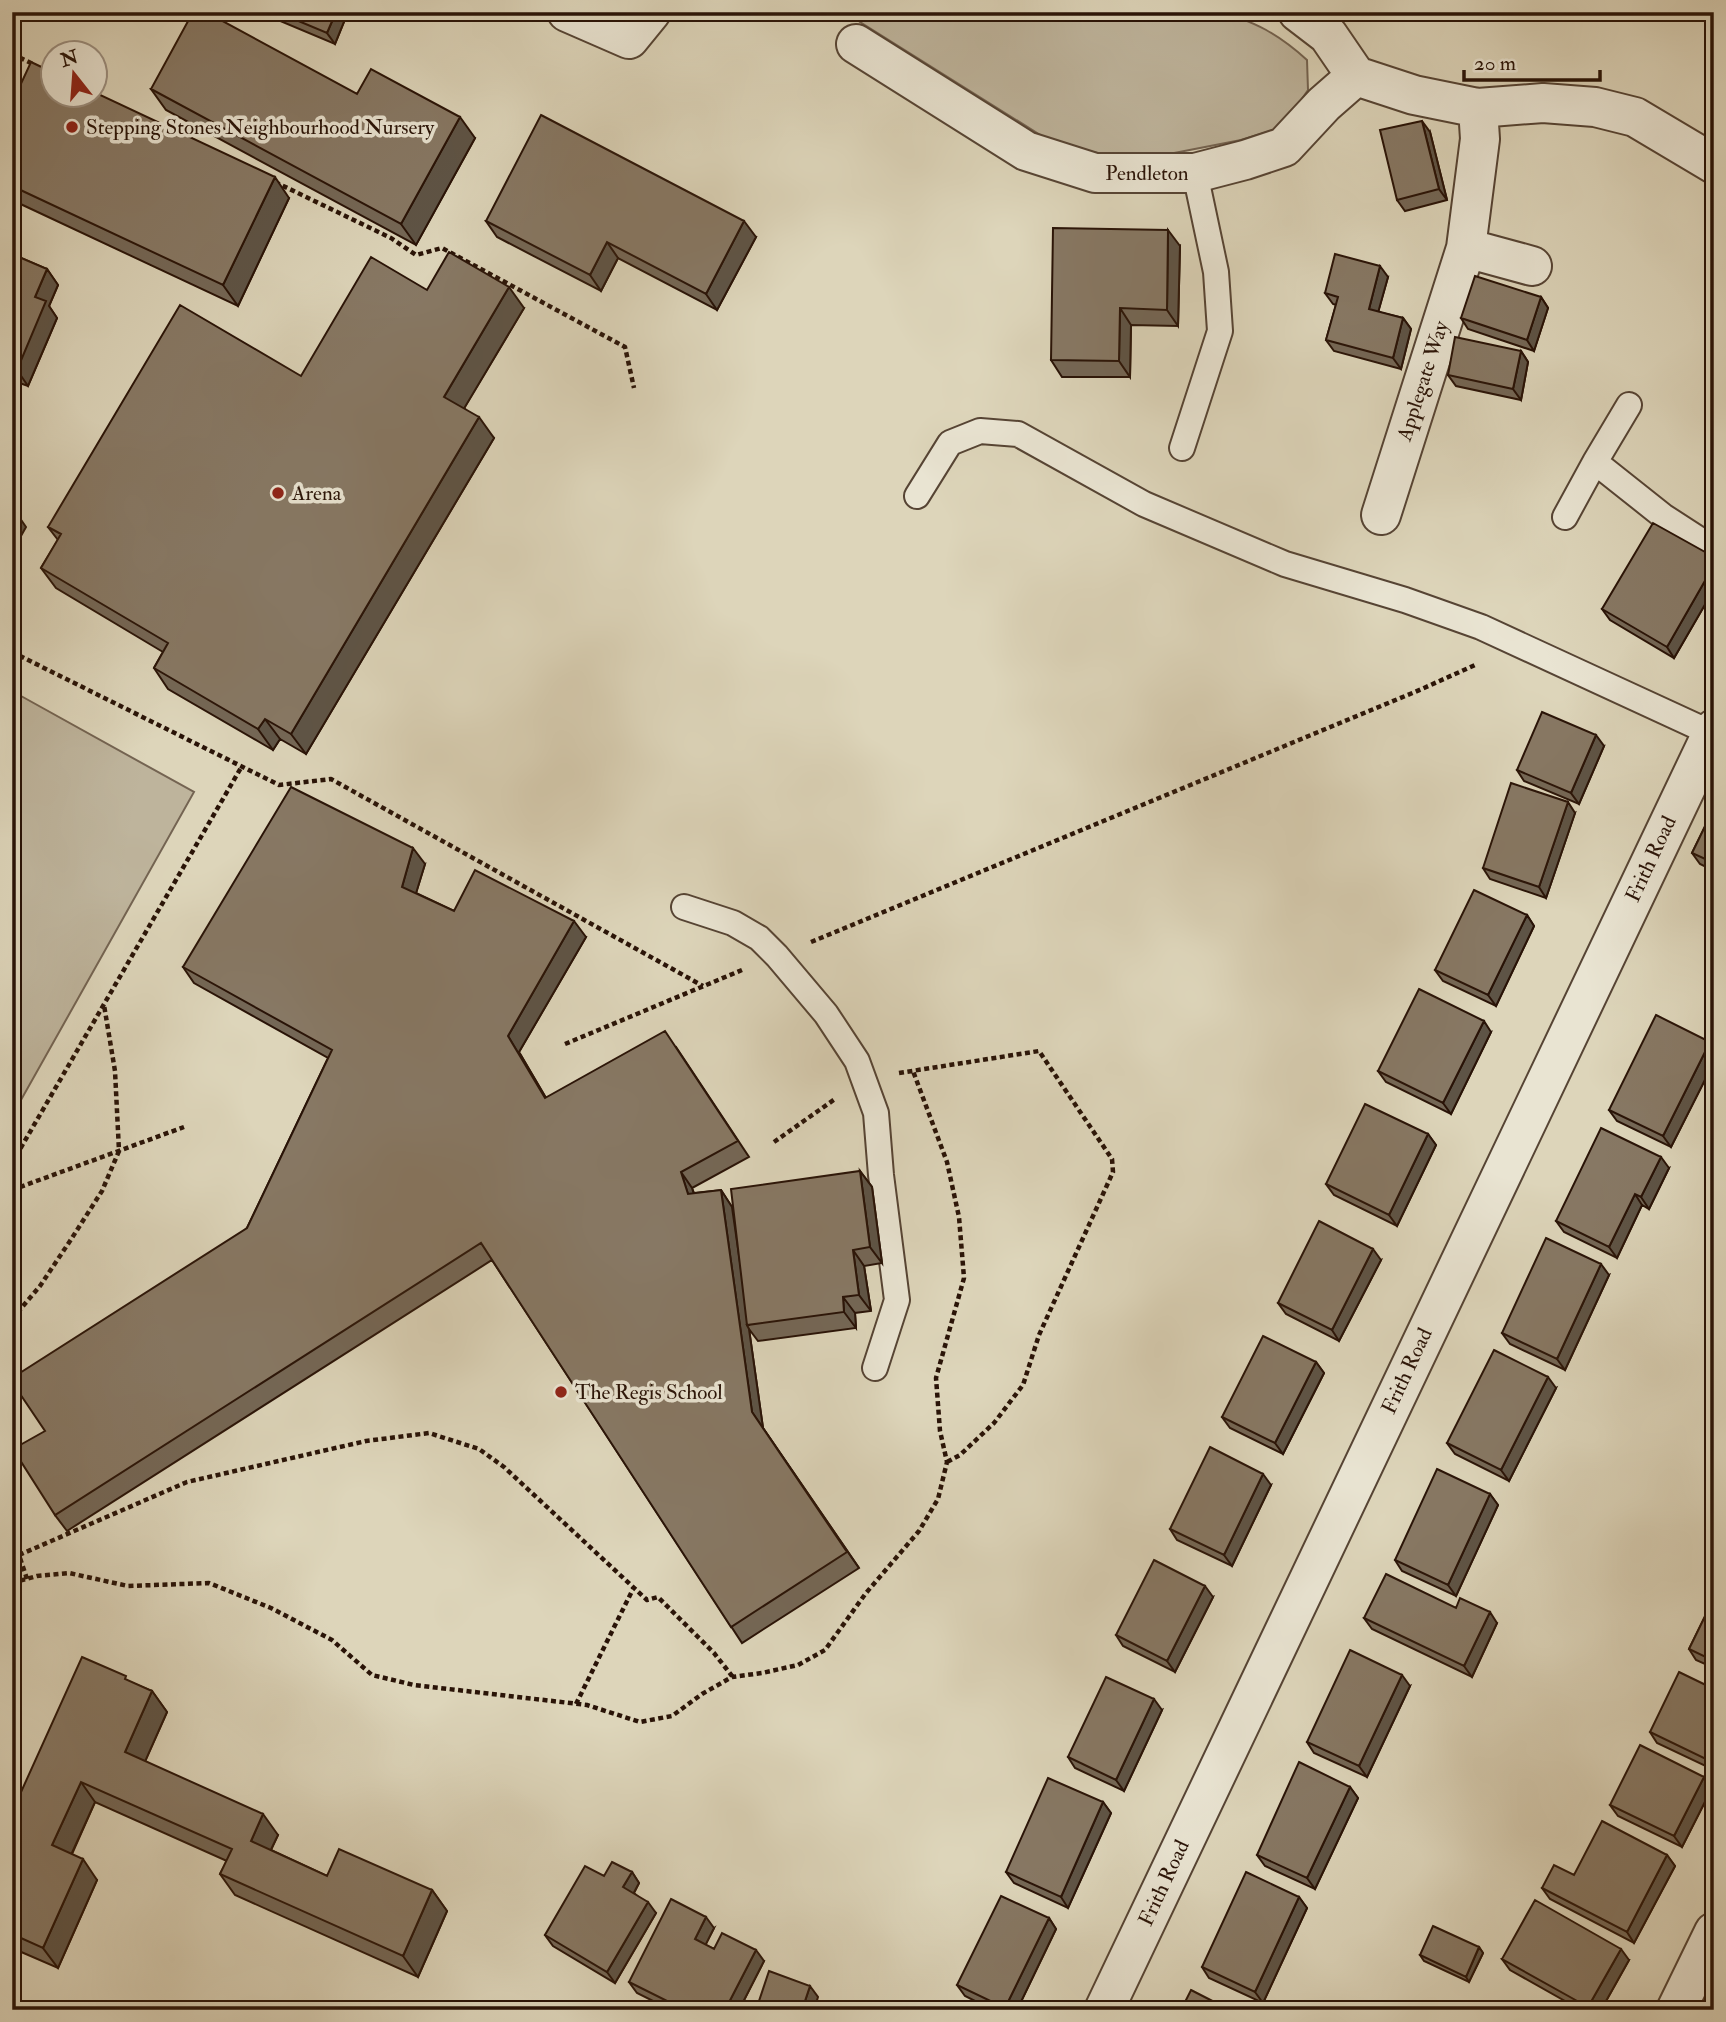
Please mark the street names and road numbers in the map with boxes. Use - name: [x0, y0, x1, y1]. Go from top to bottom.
- street label: Pendleton: [1105, 160, 1189, 187]
- street label: Applegate Way: [1391, 317, 1455, 445]
- street label: Frith Road: [1619, 811, 1683, 906]
- street label: Frith Road: [1375, 1323, 1439, 1418]
- street label: Frith Road: [1132, 1835, 1196, 1930]

